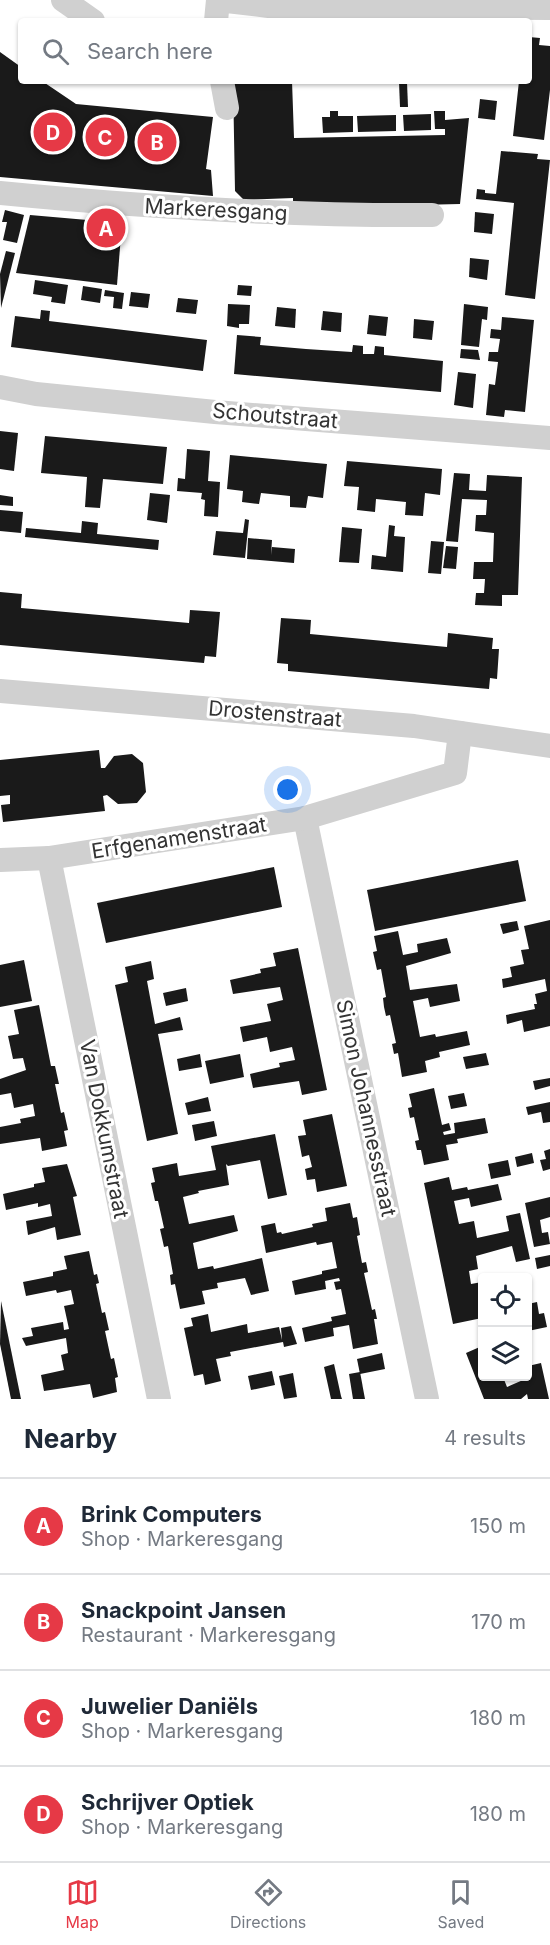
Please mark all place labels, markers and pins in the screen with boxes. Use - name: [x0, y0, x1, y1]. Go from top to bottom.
- pin: D: [34, 110, 72, 154]
- pin: C: [86, 114, 124, 160]
- pin: B: [138, 120, 176, 164]
- pin: A: [86, 206, 126, 250]

